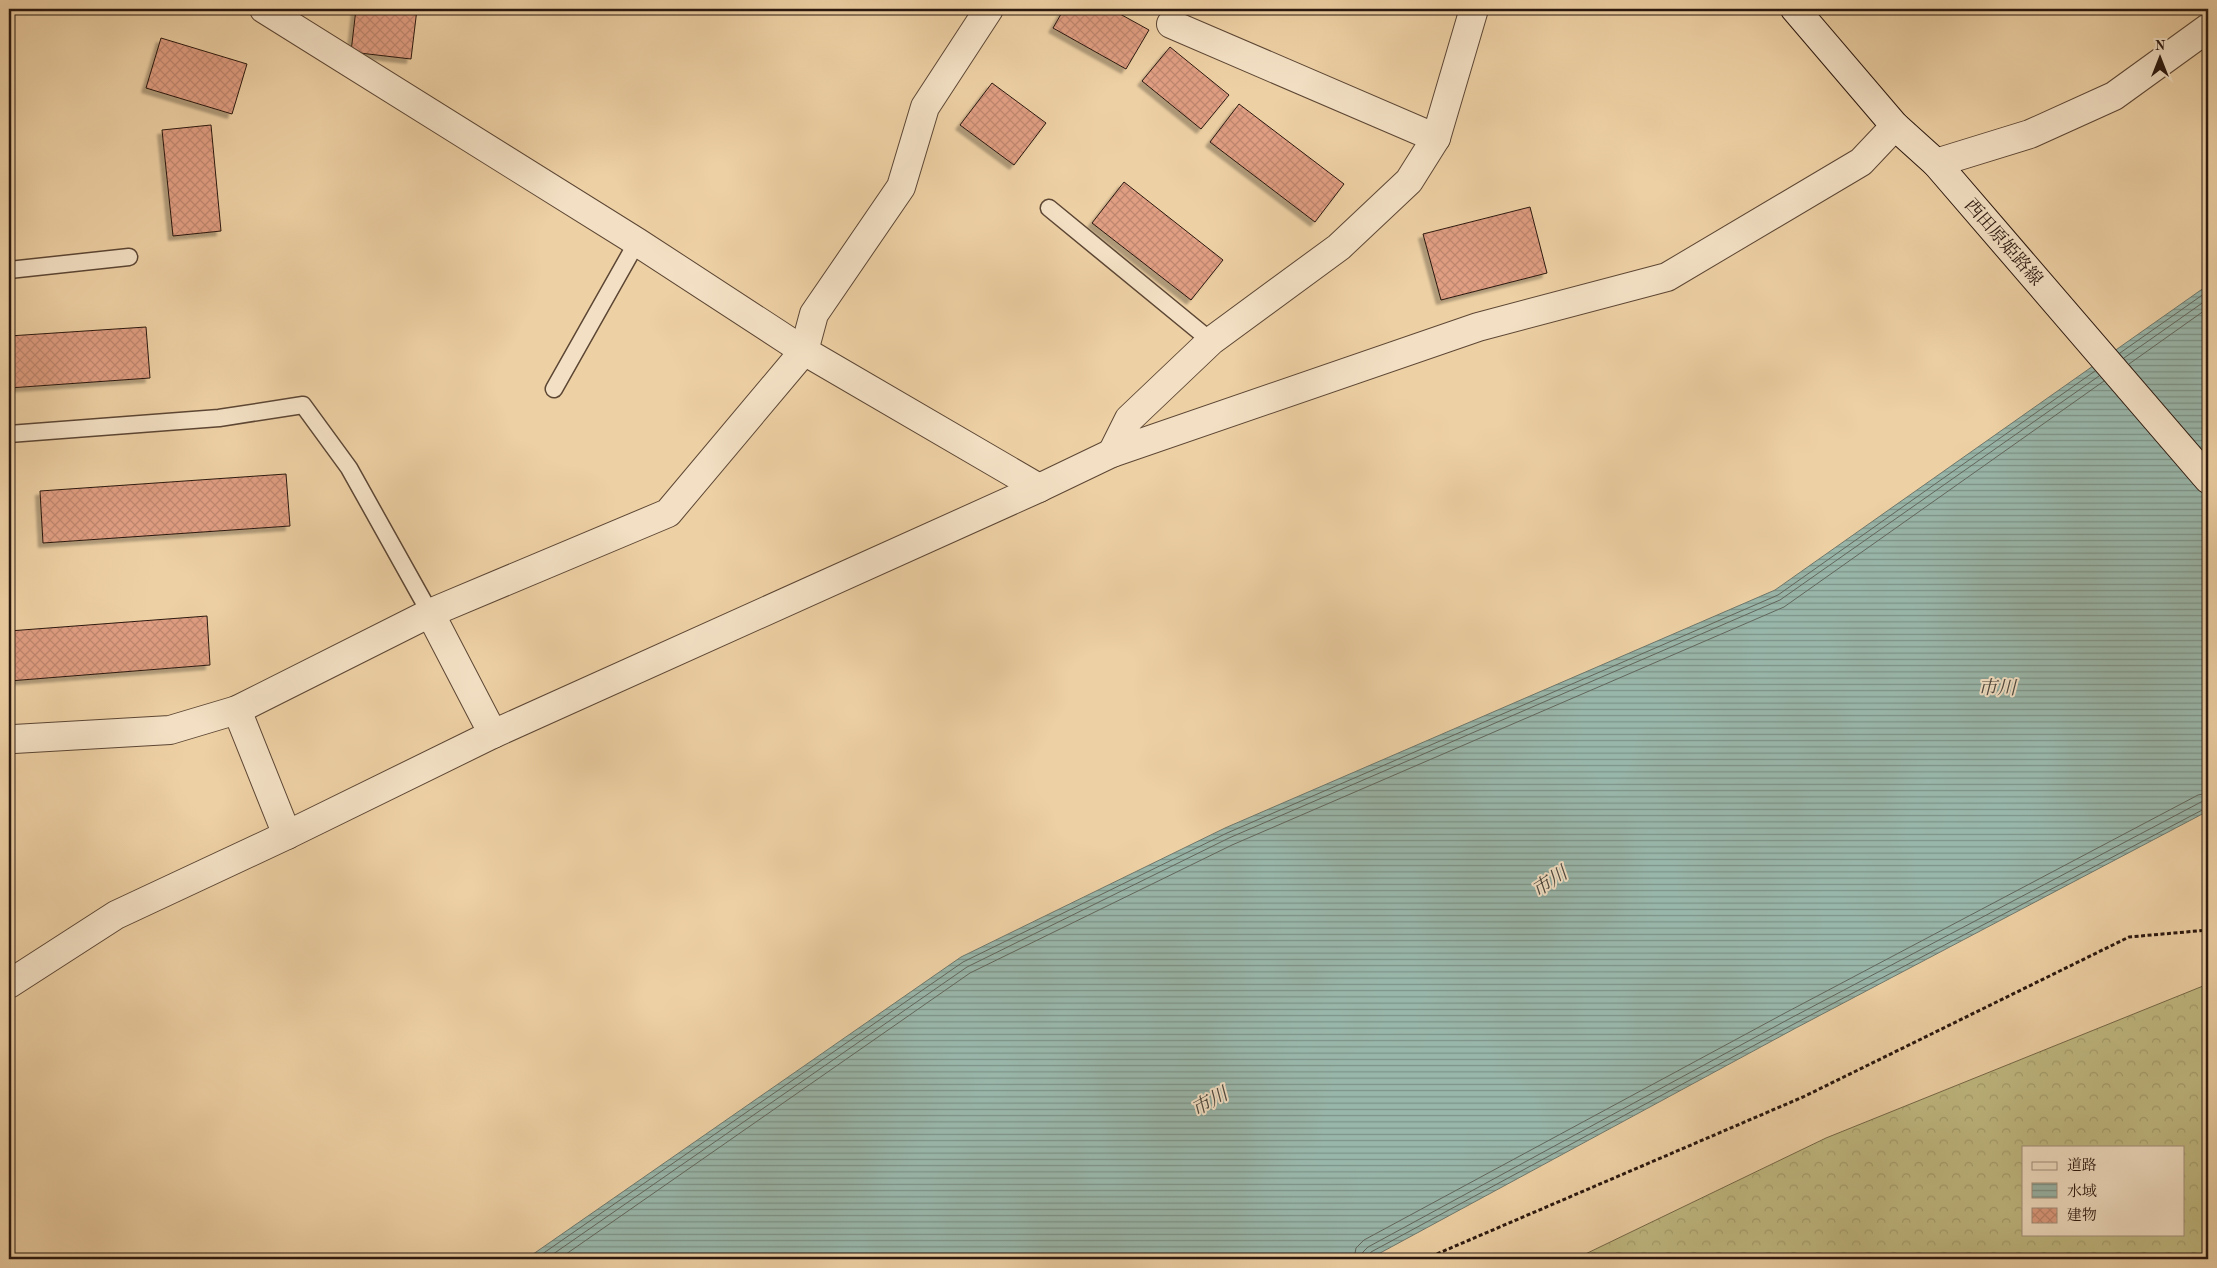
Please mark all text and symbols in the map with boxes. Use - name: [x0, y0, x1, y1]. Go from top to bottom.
- north arrow: [2134, 32, 2184, 82]
- text: N: [2155, 39, 2166, 53]
- street label: 西田原姫路線: [1961, 195, 2047, 289]
- water label: 市川: [1978, 678, 2018, 699]
- water label: 市川: [1528, 862, 1573, 901]
- water label: 市川: [1188, 1083, 1233, 1121]
- legend: [2022, 1146, 2184, 1236]
- text: 道路: [2067, 1157, 2097, 1174]
- text: 水域: [2067, 1183, 2097, 1200]
- text: 建物: [2067, 1207, 2097, 1224]

